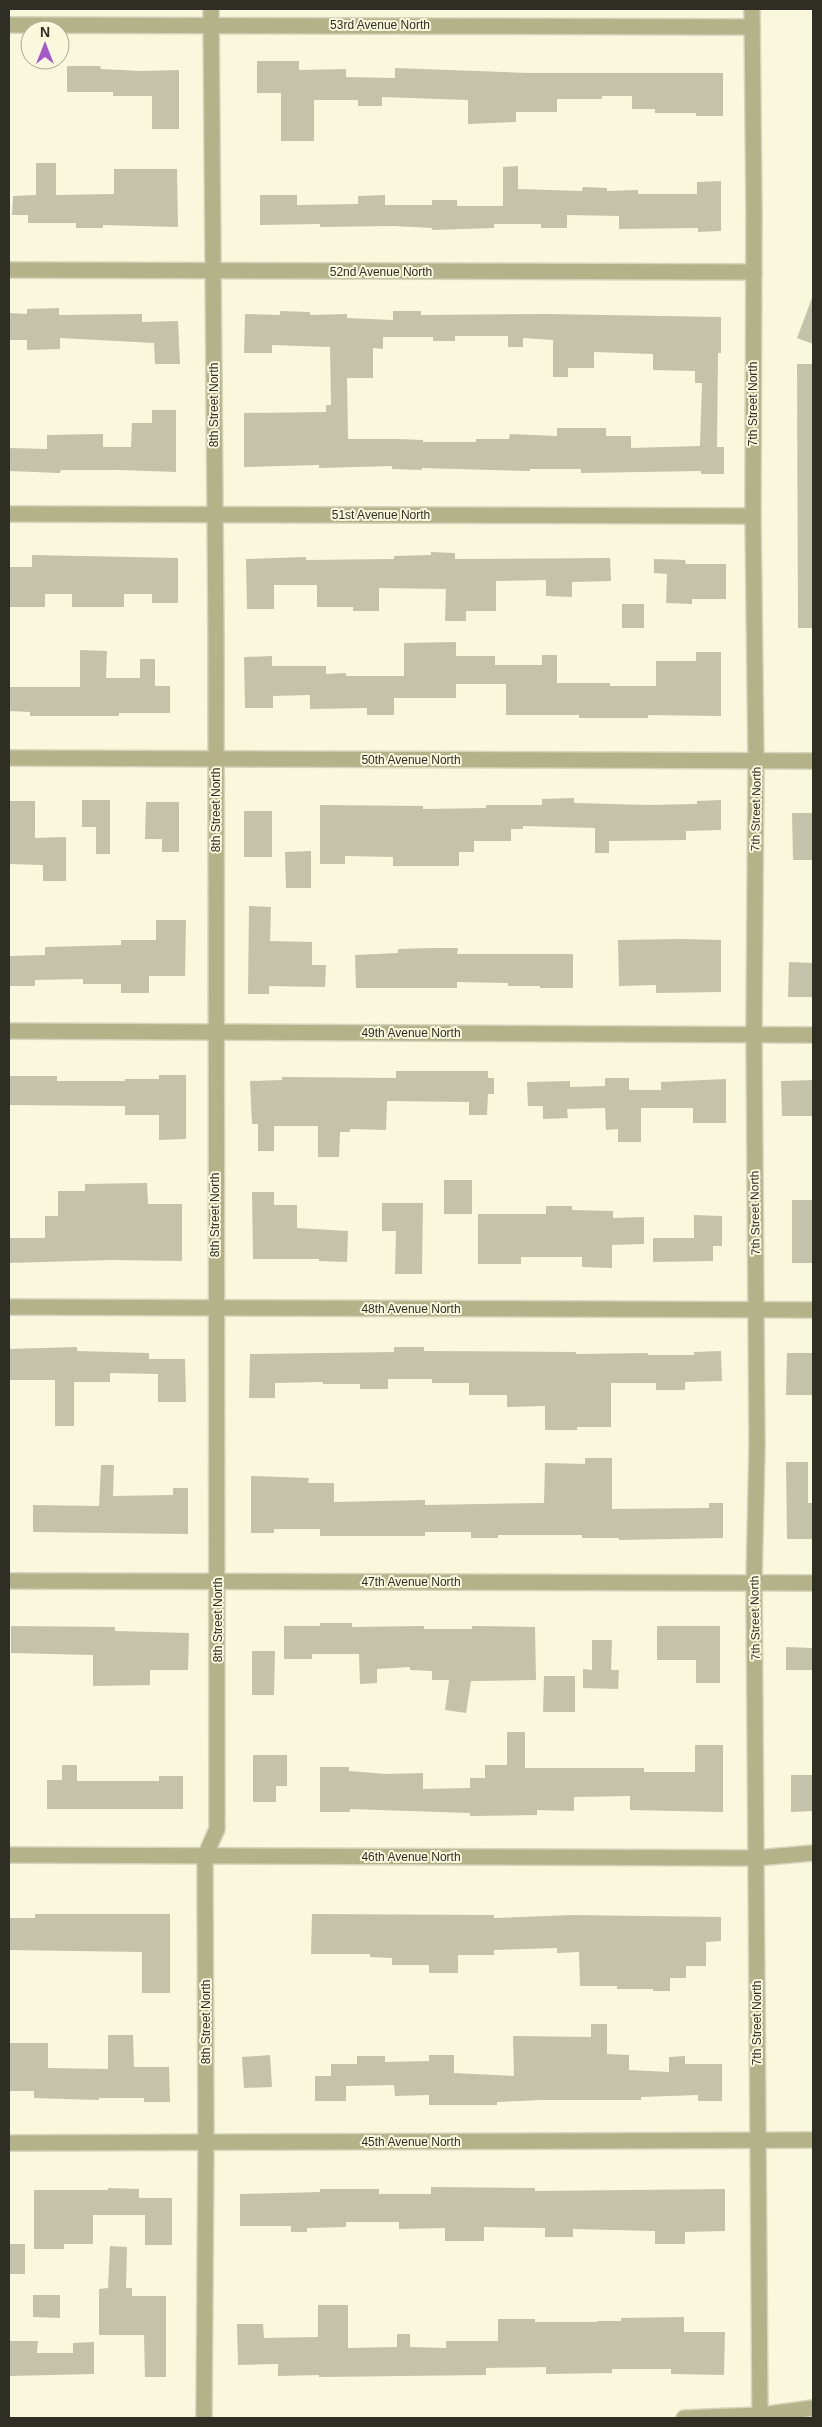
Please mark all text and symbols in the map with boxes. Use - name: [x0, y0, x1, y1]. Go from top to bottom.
- street label: 53rd Avenue North: [330, 18, 430, 32]
- north arrow: [20, 20, 70, 70]
- text: N: [40, 24, 50, 40]
- street label: 52nd Avenue North: [330, 265, 432, 279]
- street label: 7th Street North: [746, 362, 760, 446]
- street label: 8th Street North: [207, 363, 221, 447]
- street label: 51st Avenue North: [332, 508, 430, 522]
- street label: 50th Avenue North: [361, 753, 461, 767]
- street label: 7th Street North: [748, 767, 764, 851]
- street label: 8th Street North: [209, 768, 223, 852]
- street label: 49th Avenue North: [361, 1026, 461, 1040]
- street label: 7th Street North: [747, 1171, 763, 1255]
- street label: 8th Street North: [208, 1173, 222, 1257]
- street label: 48th Avenue North: [361, 1302, 461, 1316]
- street label: 47th Avenue North: [361, 1575, 461, 1589]
- street label: 7th Street North: [747, 1576, 763, 1660]
- street label: 8th Street North: [211, 1578, 225, 1662]
- street label: 46th Avenue North: [361, 1850, 461, 1864]
- street label: 8th Street North: [199, 1980, 213, 2064]
- street label: 7th Street North: [750, 1981, 764, 2065]
- street label: 45th Avenue North: [361, 2135, 461, 2149]

